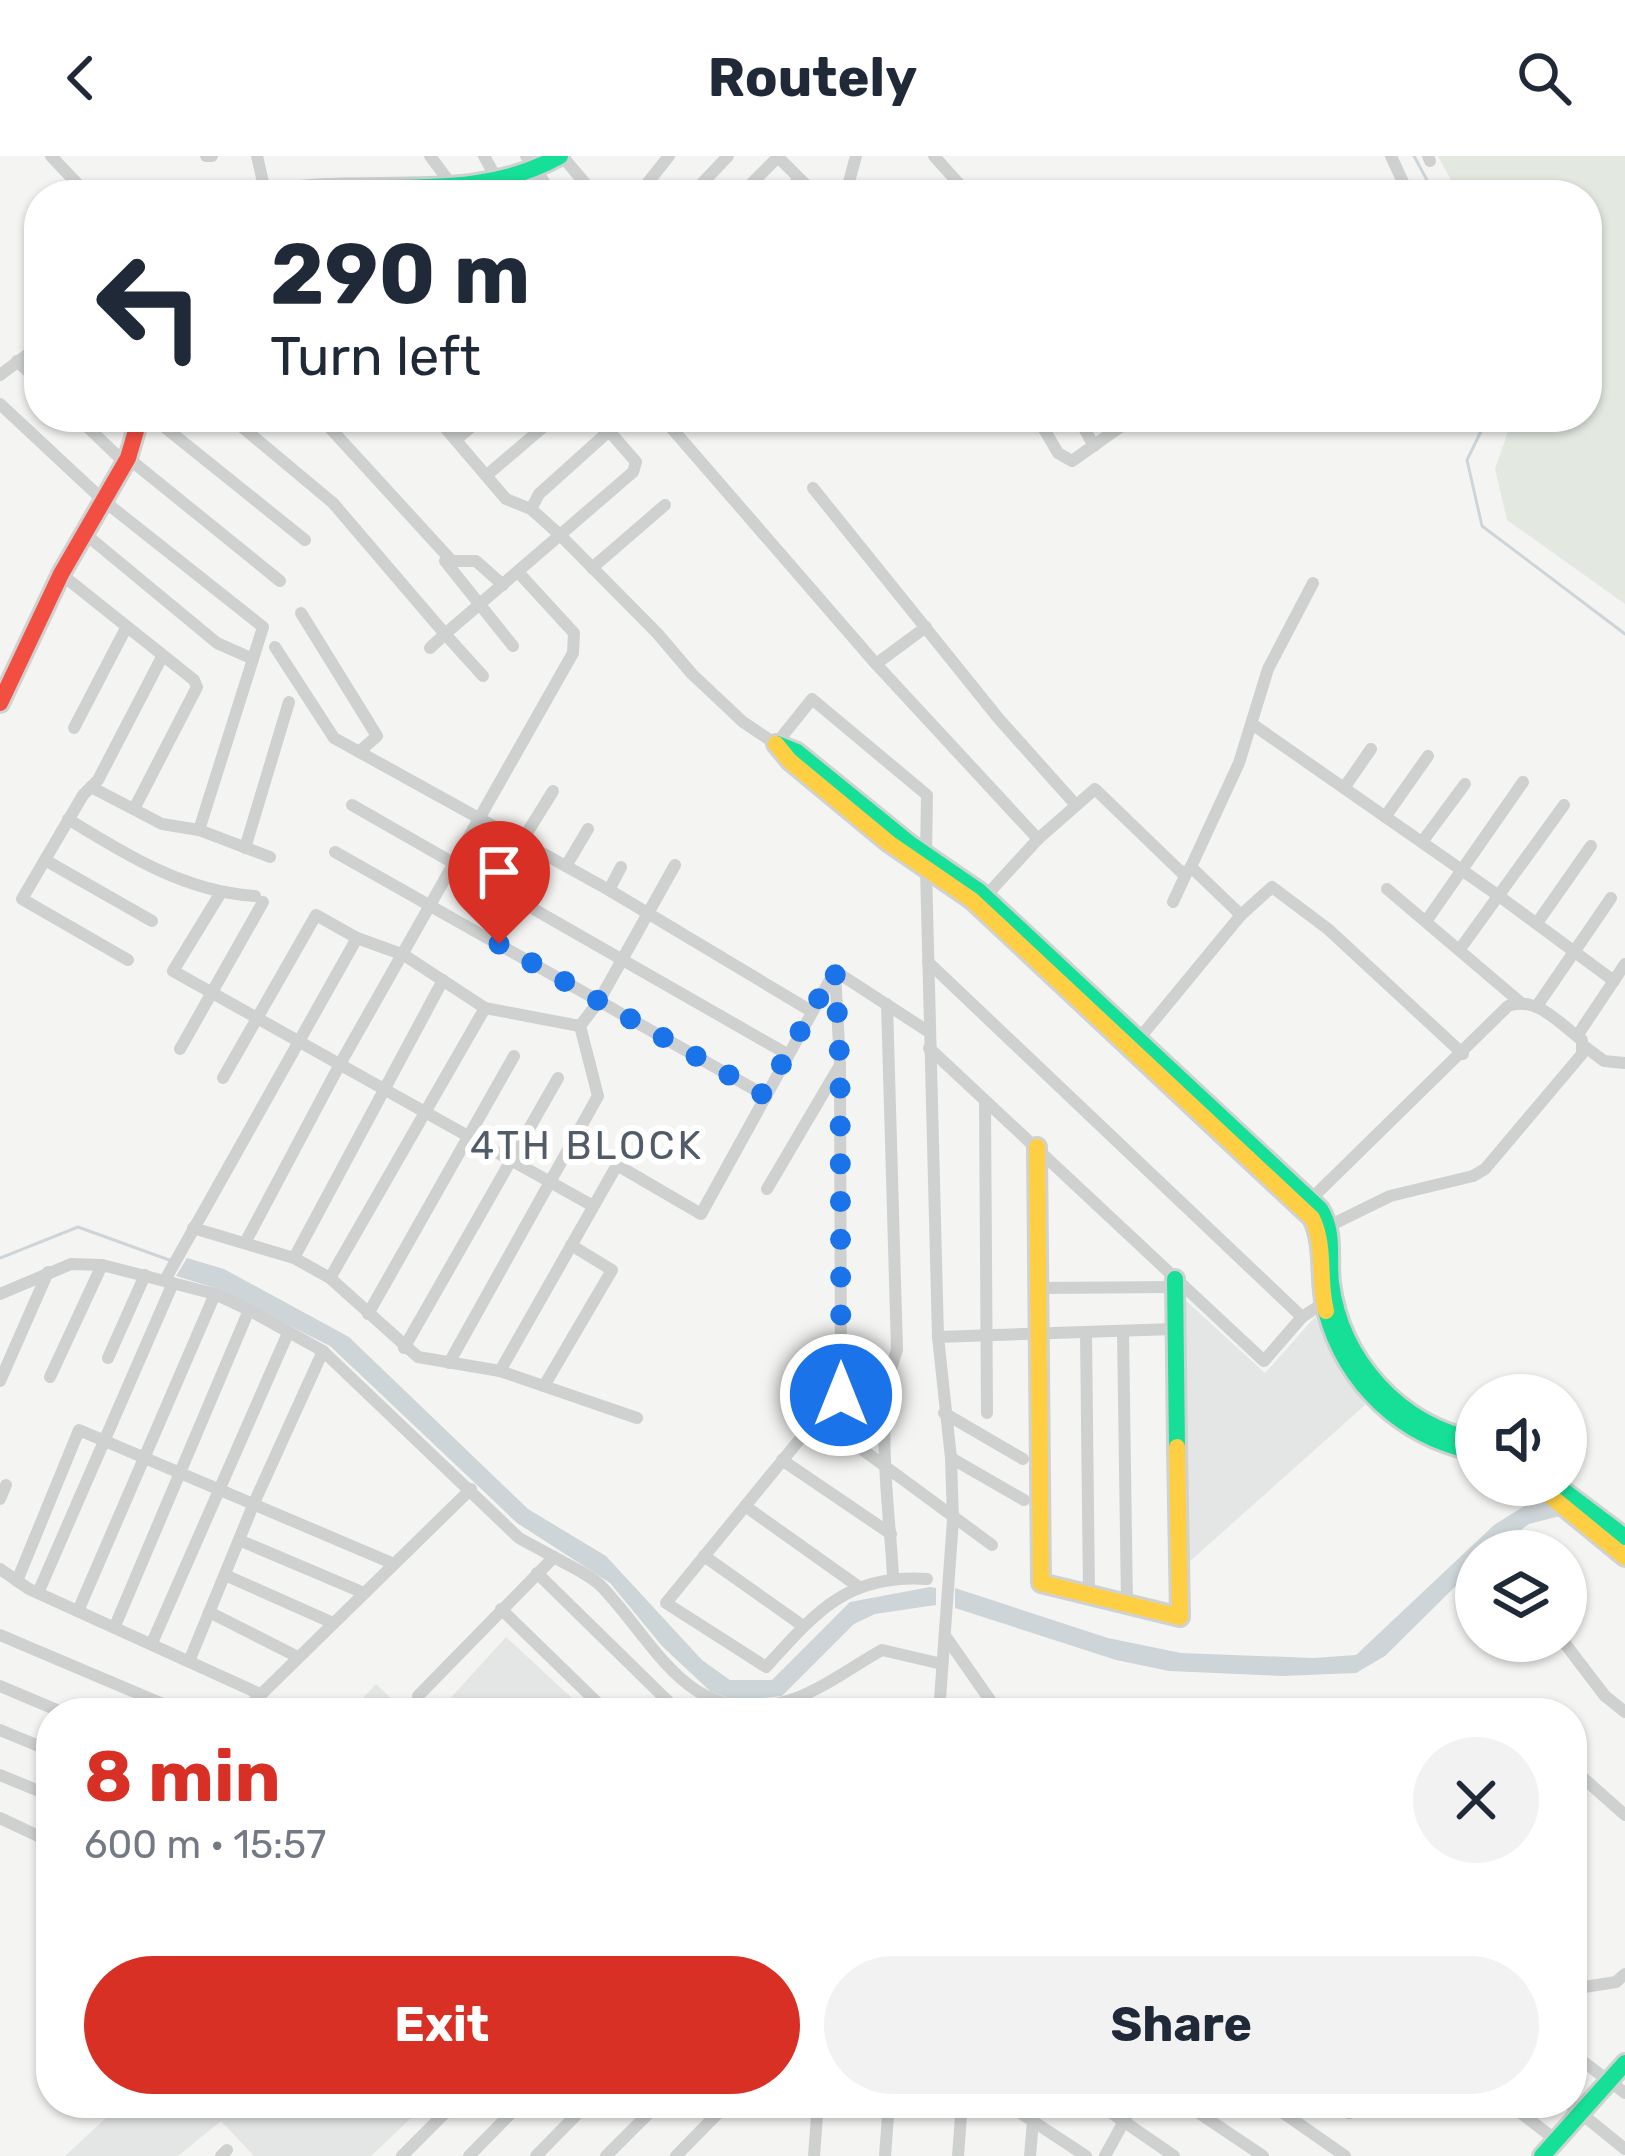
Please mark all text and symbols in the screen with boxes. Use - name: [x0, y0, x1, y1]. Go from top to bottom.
- icon: back: [48, 45, 114, 111]
- icon: search: [1511, 45, 1577, 111]
- text: Routely: [708, 46, 917, 110]
- text: 290 m: [270, 224, 530, 324]
- icon: left: [72, 228, 228, 384]
- text: Turn left: [270, 325, 481, 389]
- pin: [448, 821, 550, 944]
- icon: arrive: [466, 839, 532, 905]
- district label: 4TH BLOCK: [470, 1123, 704, 1169]
- position arrow: [778, 1332, 904, 1458]
- map controls: [1455, 1374, 1587, 1662]
- button: sound: [1455, 1374, 1587, 1506]
- button: layers: [1455, 1530, 1587, 1662]
- text: 8 min: [84, 1734, 281, 1819]
- button: close: [1413, 1737, 1539, 1863]
- text: 600 m · 15:57: [84, 1822, 326, 1868]
- button: Exit: [84, 1956, 800, 2094]
- button: Share: [824, 1956, 1539, 2094]

